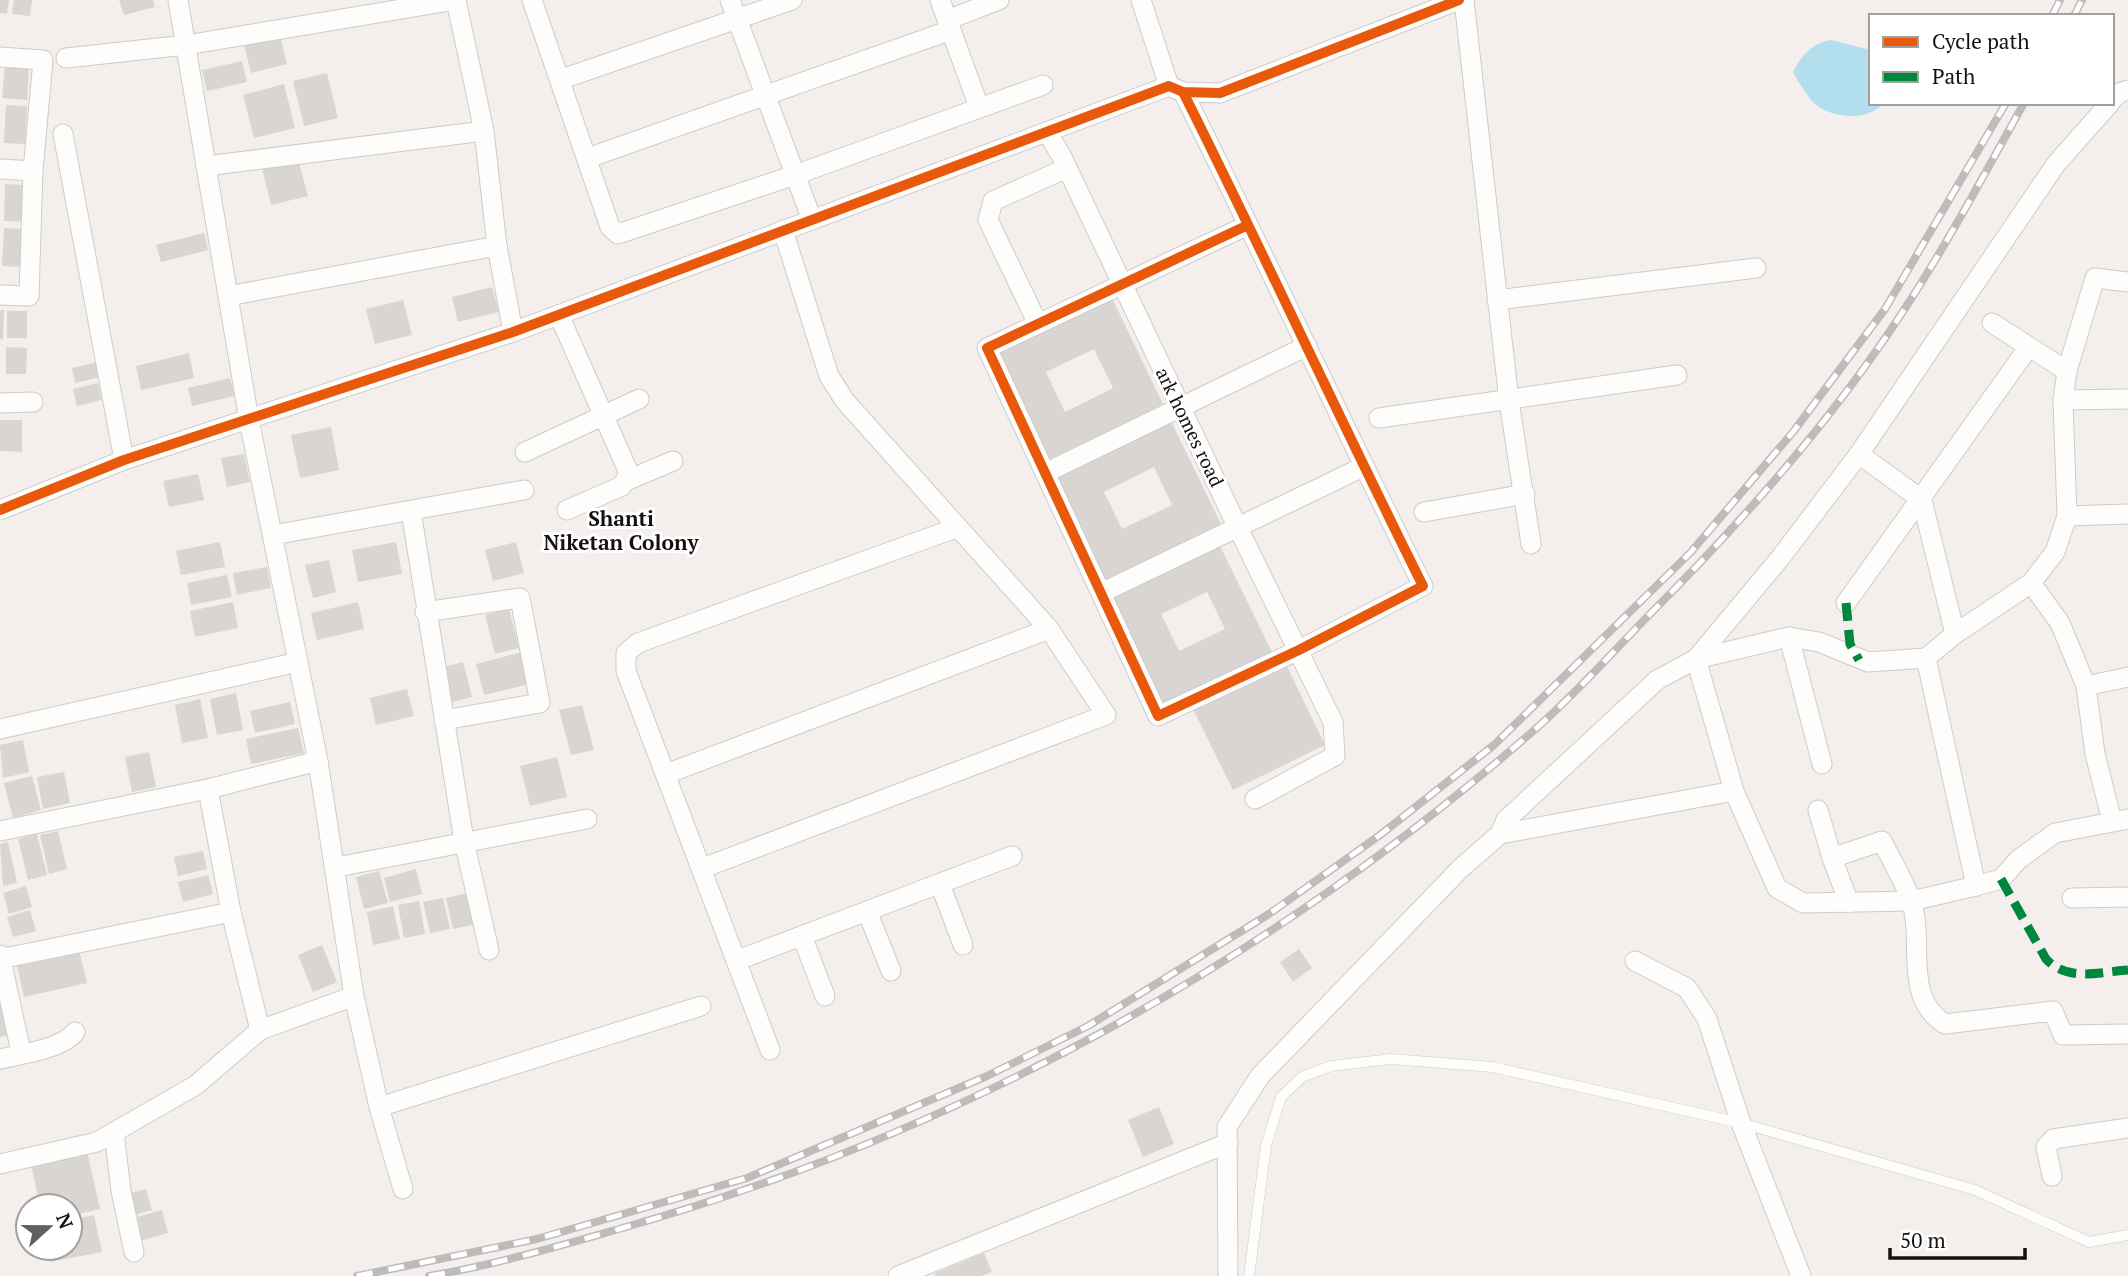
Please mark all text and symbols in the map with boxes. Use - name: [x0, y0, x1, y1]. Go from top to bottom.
- legend: [1869, 14, 2114, 105]
- text: Cycle path: [1932, 27, 2030, 55]
- text: Path: [1932, 62, 1975, 90]
- street label: ark homes road: [1151, 363, 1230, 491]
- district label: Shanti Niketan Colony: [543, 504, 699, 556]
- north arrow: [14, 1192, 84, 1262]
- text: N: [51, 1210, 80, 1232]
- scale bar: [1890, 1216, 2025, 1260]
- text: 50 m: [1900, 1226, 1946, 1254]

